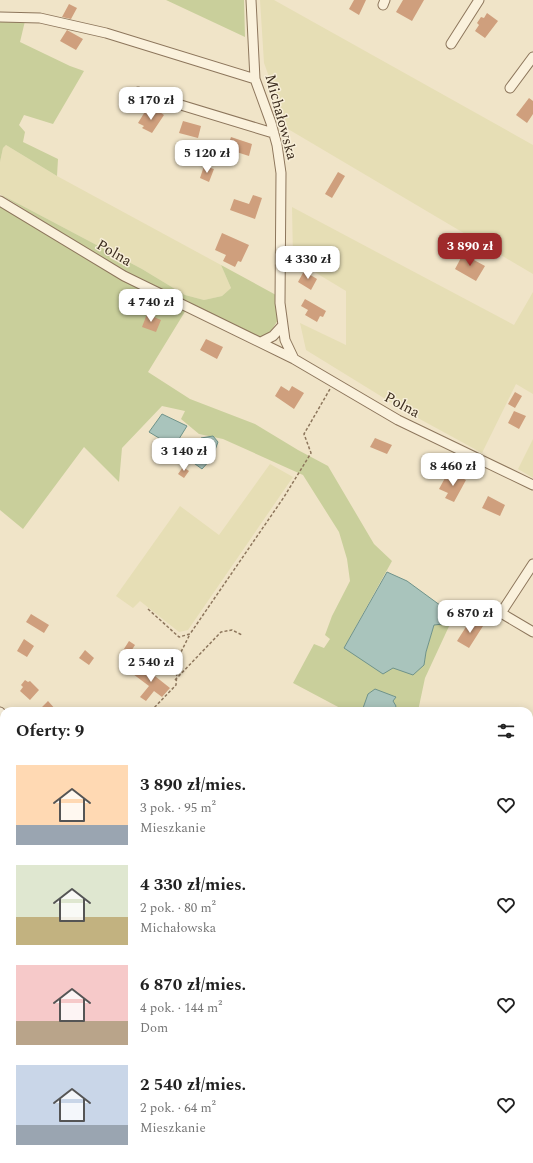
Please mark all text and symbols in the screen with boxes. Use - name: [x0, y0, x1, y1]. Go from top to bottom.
- street label: Michałowska: [259, 72, 304, 163]
- pin: 8 170 zł: [110, 87, 192, 121]
- text: 8 170 zł: [128, 90, 174, 110]
- pin: 5 120 zł: [166, 140, 248, 174]
- text: 5 120 zł: [184, 143, 230, 163]
- pin: 3 890 zł: [429, 233, 511, 267]
- street label: Polna: [92, 234, 137, 273]
- text: 3 890 zł: [447, 236, 493, 256]
- pin: 4 330 zł: [267, 246, 349, 280]
- text: 4 330 zł: [285, 249, 331, 269]
- pin: 4 740 zł: [110, 289, 192, 323]
- text: 4 740 zł: [128, 292, 174, 312]
- street label: Polna: [380, 386, 425, 424]
- pin: 3 140 zł: [143, 438, 225, 472]
- text: 3 140 zł: [161, 441, 207, 461]
- pin: 8 460 zł: [412, 453, 494, 487]
- text: 8 460 zł: [430, 456, 476, 476]
- pin: 6 870 zł: [429, 600, 511, 634]
- text: 6 870 zł: [447, 603, 493, 623]
- pin: 2 540 zł: [110, 649, 192, 683]
- text: 2 540 zł: [128, 652, 174, 672]
- text: Oferty: 9: [16, 718, 84, 744]
- icon: filters: [495, 720, 517, 742]
- text: 3 890 zł/mies.: [140, 772, 246, 798]
- icon: home: [48, 781, 96, 829]
- icon: heart: [495, 794, 517, 816]
- text: 3 pok. · 95 m²: [140, 798, 216, 818]
- text: Mieszkanie: [140, 818, 206, 838]
- text: 4 330 zł/mies.: [140, 872, 246, 898]
- icon: home: [48, 881, 96, 929]
- icon: heart: [495, 894, 517, 916]
- text: 2 pok. · 80 m²: [140, 898, 216, 918]
- text: Michałowska: [140, 918, 216, 938]
- text: 6 870 zł/mies.: [140, 972, 246, 998]
- icon: home: [48, 981, 96, 1029]
- icon: heart: [495, 994, 517, 1016]
- text: 4 pok. · 144 m²: [140, 998, 222, 1018]
- text: Dom: [140, 1018, 168, 1038]
- text: 2 540 zł/mies.: [140, 1072, 246, 1098]
- icon: home: [48, 1081, 96, 1129]
- icon: heart: [495, 1094, 517, 1116]
- text: 2 pok. · 64 m²: [140, 1098, 216, 1118]
- text: Mieszkanie: [140, 1118, 206, 1138]

